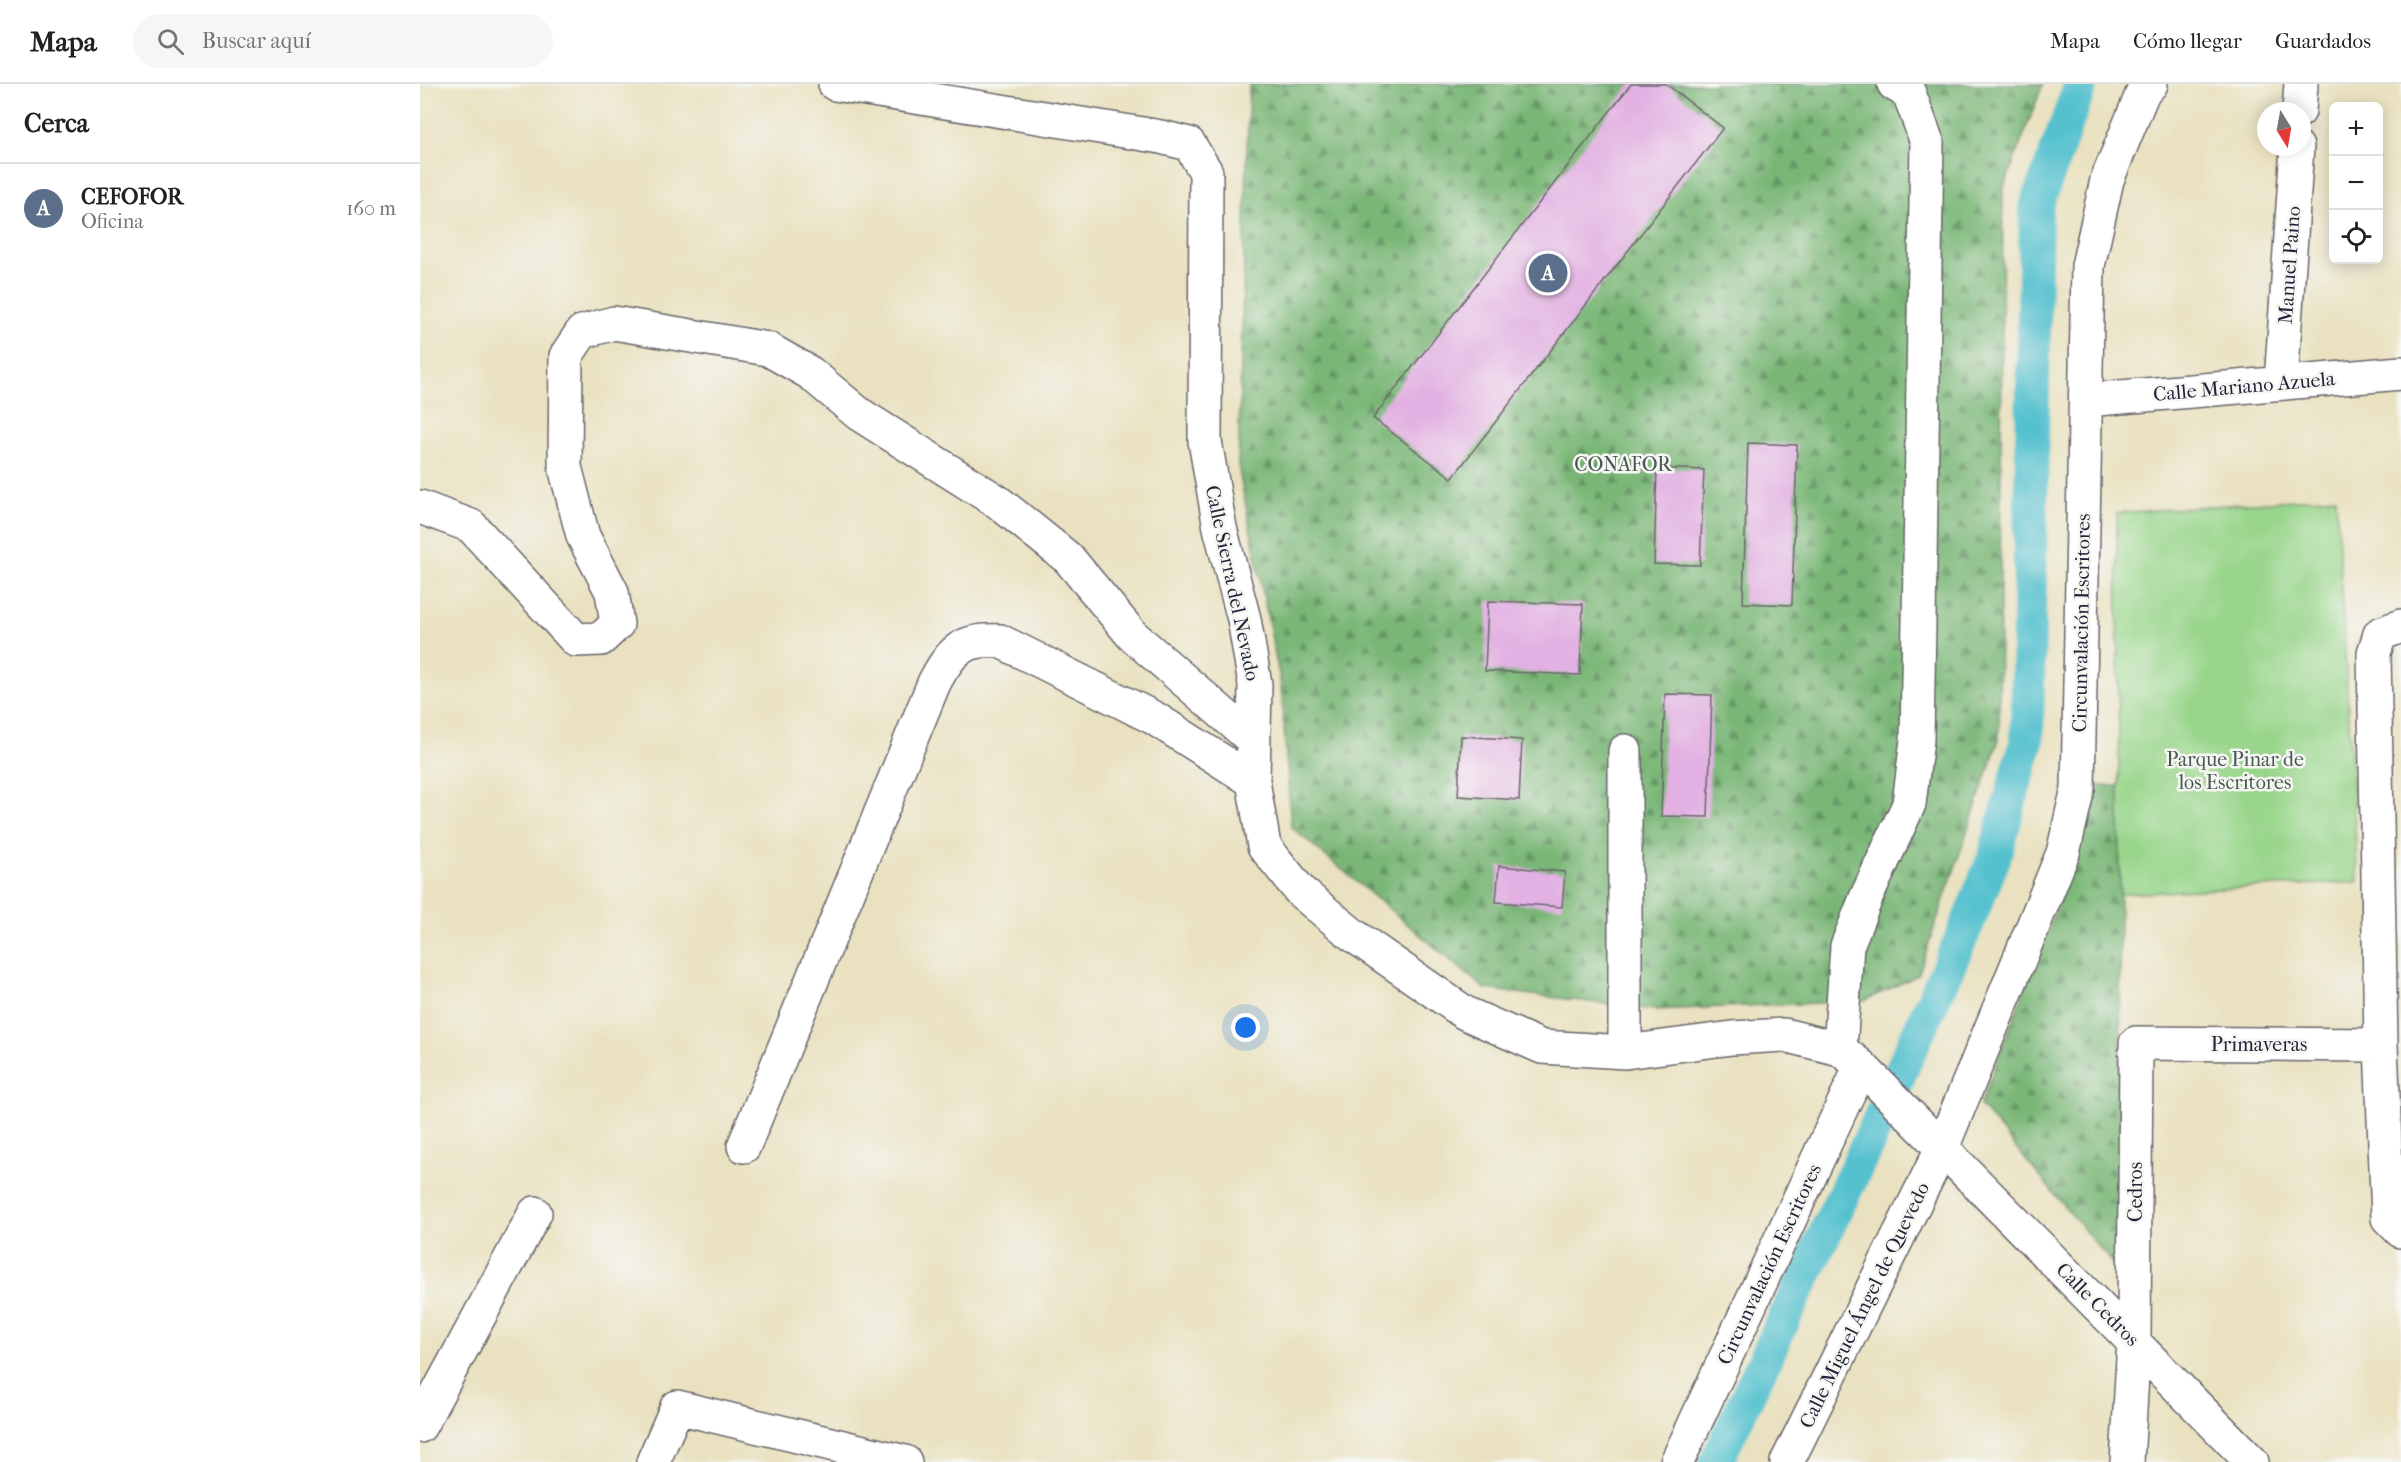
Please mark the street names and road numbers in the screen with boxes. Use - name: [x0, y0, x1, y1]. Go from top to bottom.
- street label: Manuel Paino: [2274, 205, 2305, 325]
- street label: Calle Mariano Azuela: [2152, 367, 2337, 406]
- street label: Calle Sierra del Nevado: [1201, 483, 1264, 683]
- street label: Circunvalación Escritores: [2068, 513, 2095, 733]
- street label: Primaveras: [2211, 1033, 2307, 1056]
- street label: Circunvalación Escritores: [1713, 1160, 1826, 1368]
- street label: Cedros: [2124, 1162, 2147, 1222]
- street label: Calle Miguel Ángel de Quevedo: [1794, 1178, 1934, 1432]
- street label: Calle Cedros: [2051, 1258, 2144, 1351]

